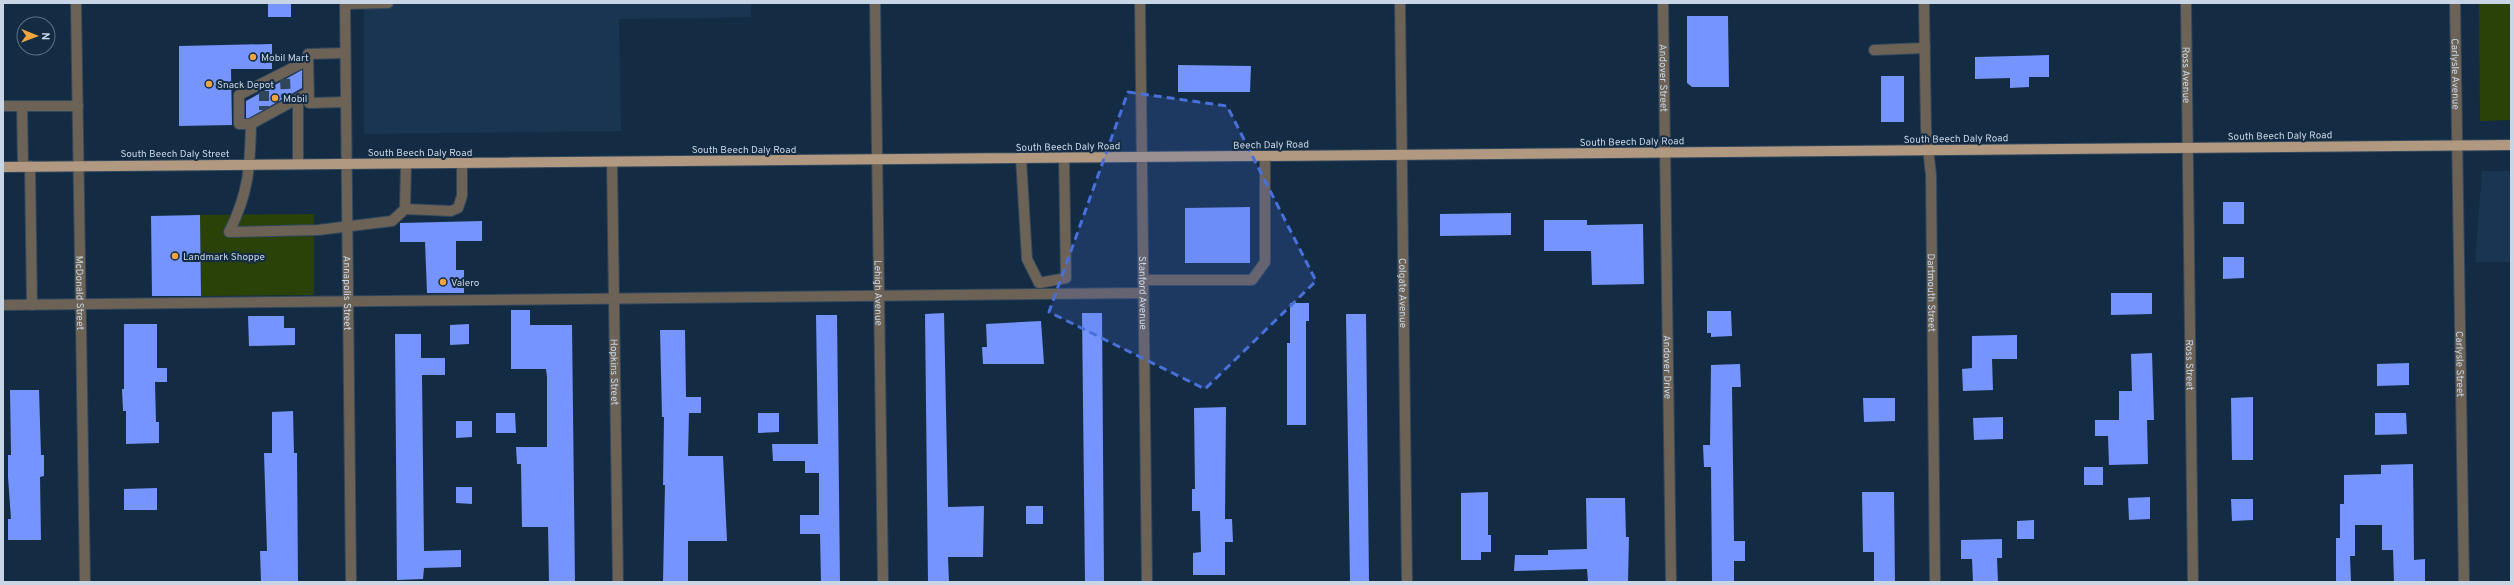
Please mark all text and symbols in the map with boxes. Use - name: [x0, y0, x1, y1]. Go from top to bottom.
- north arrow: [16, 16, 56, 56]
- text: N: [38, 32, 52, 40]
- street label: Carlysle Avenue: [2448, 38, 2462, 110]
- street label: Andover Street: [1656, 44, 1670, 112]
- street label: Ross Avenue: [2179, 47, 2192, 103]
- marker: Mobil Mart: [248, 52, 258, 62]
- place label: Mobil Mart: [261, 52, 309, 65]
- marker: Snack Depot: [204, 79, 214, 89]
- place label: Snack Depot: [217, 79, 274, 92]
- marker: Mobil: [270, 93, 280, 103]
- place label: Mobil: [283, 93, 307, 106]
- street label: South Beech Daly Road: [2228, 129, 2332, 144]
- street label: South Beech Daly Road: [1904, 132, 2008, 147]
- street label: South Beech Daly Road: [1580, 135, 1684, 150]
- street label: Beech Daly Road: [1233, 138, 1309, 153]
- street label: South Beech Daly Road: [1016, 140, 1120, 155]
- street label: South Beech Daly Road: [692, 144, 796, 157]
- street label: South Beech Daly Road: [368, 147, 472, 160]
- street label: South Beech Daly Street: [120, 148, 230, 161]
- marker: Landmark Shoppe: [170, 251, 180, 261]
- place label: Landmark Shoppe: [183, 251, 265, 264]
- street label: Dartmouth Street: [1924, 253, 1938, 332]
- street label: McDonald Street: [72, 256, 86, 331]
- street label: Annapolis Street: [340, 256, 353, 331]
- street label: Stanford Avenue: [1135, 256, 1149, 330]
- street label: Colgate Avenue: [1395, 258, 1409, 328]
- street label: Lehigh Avenue: [871, 260, 884, 326]
- marker: Valero: [438, 277, 448, 287]
- place label: Valero: [451, 277, 480, 290]
- street label: Carlysle Street: [2452, 331, 2466, 397]
- street label: Andover Drive: [1660, 335, 1673, 399]
- street label: Hopkins Street: [607, 339, 620, 405]
- street label: Ross Street: [2182, 339, 2196, 391]

